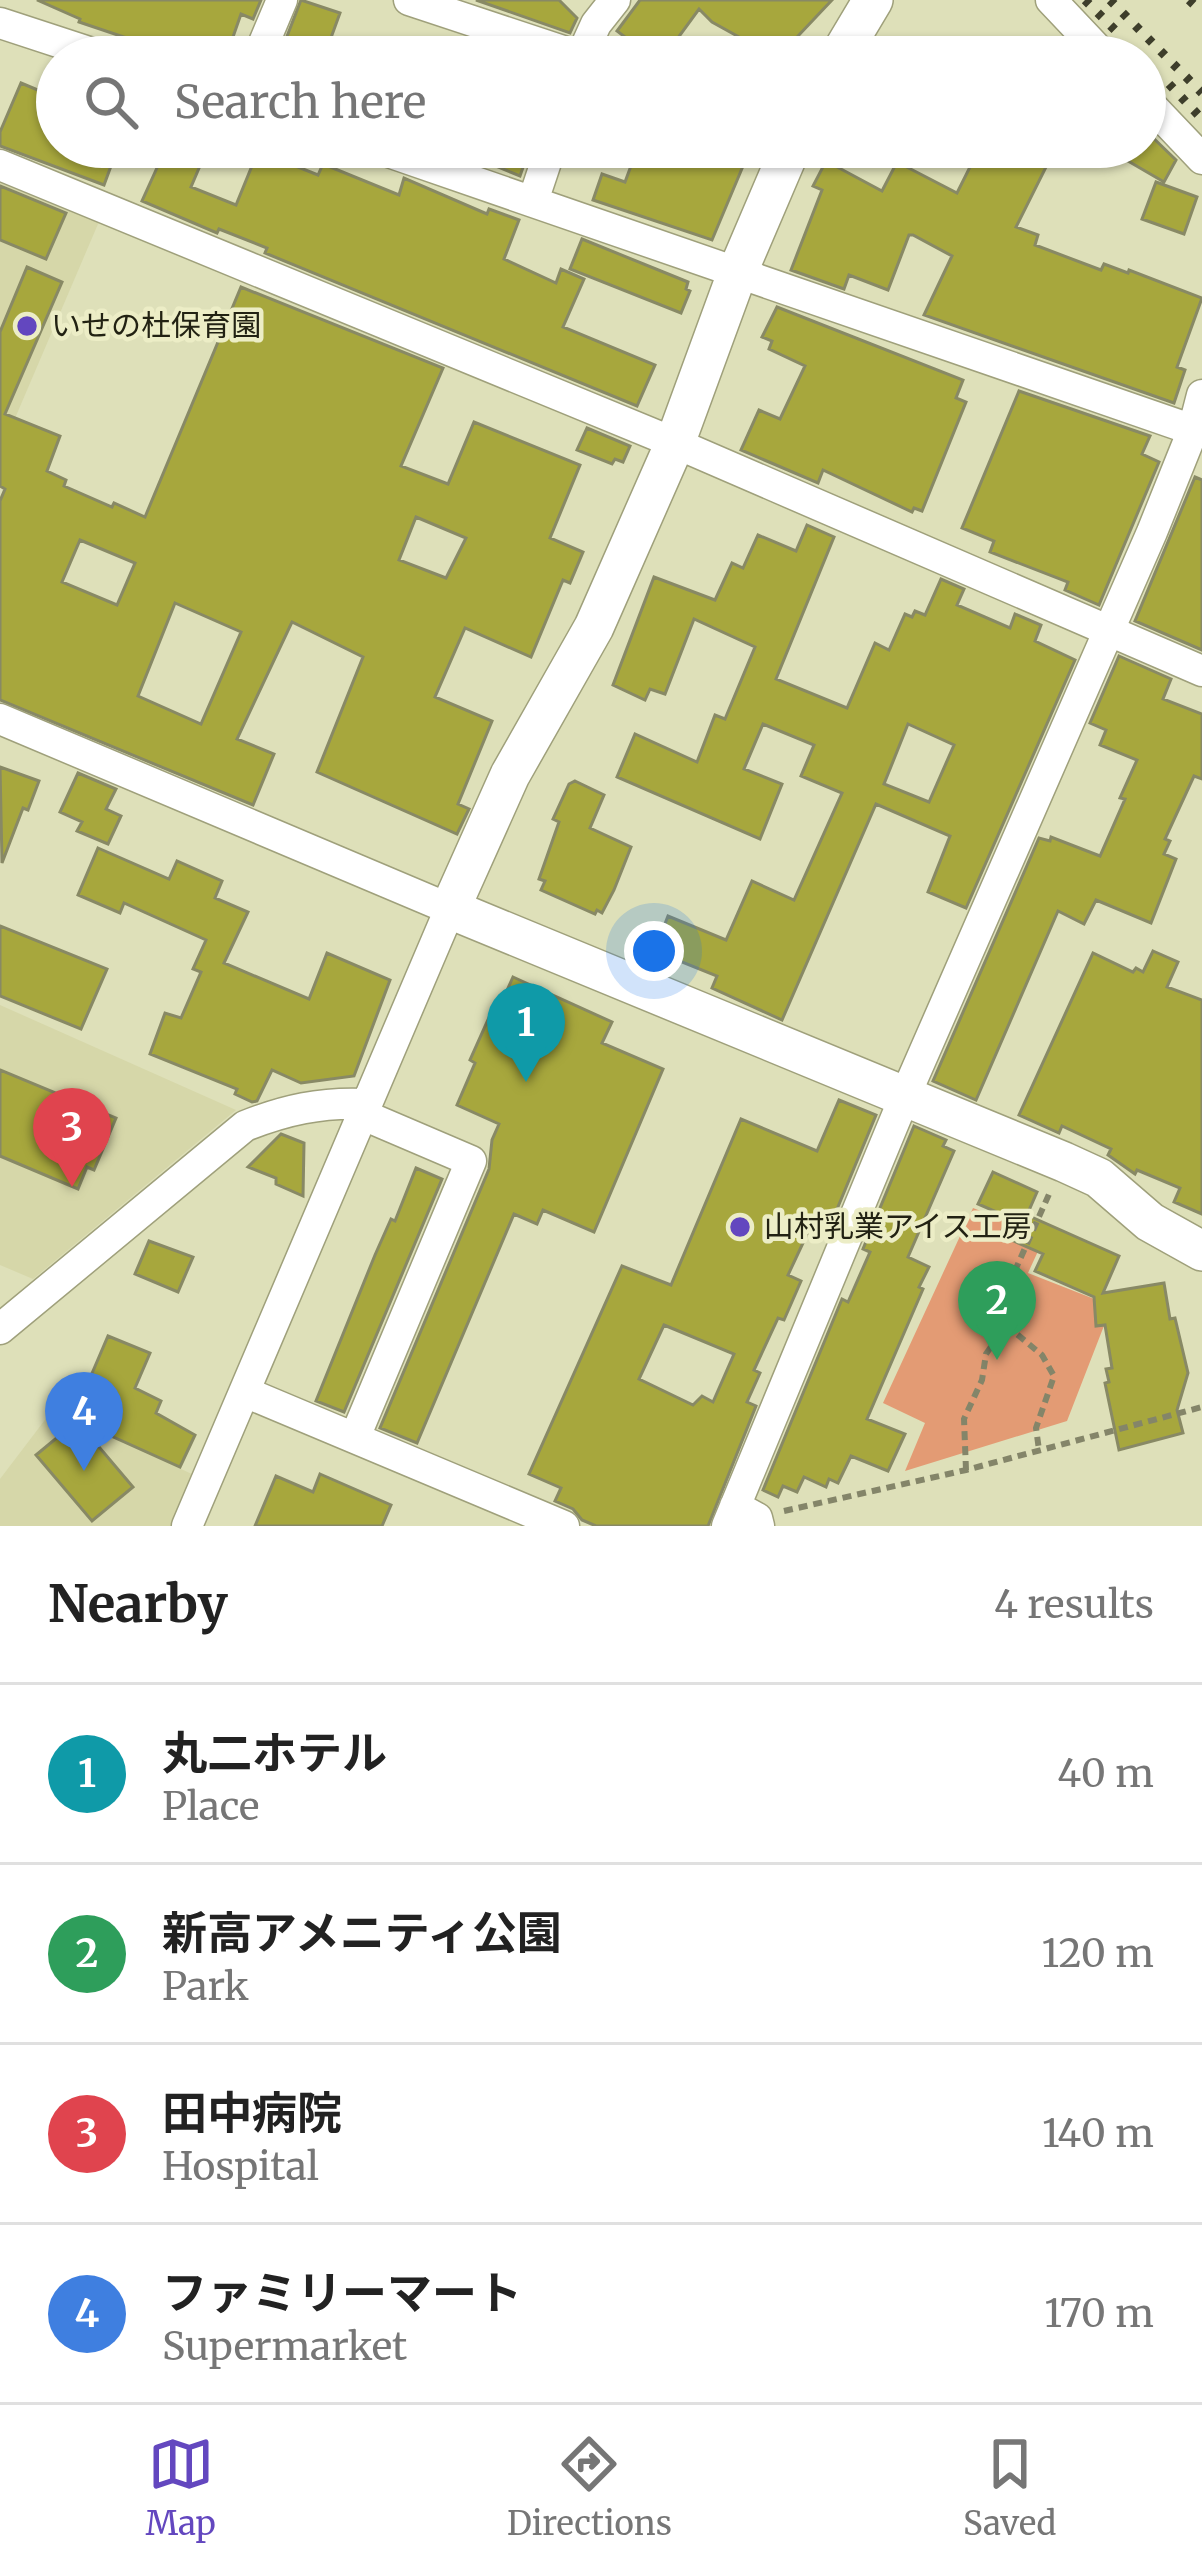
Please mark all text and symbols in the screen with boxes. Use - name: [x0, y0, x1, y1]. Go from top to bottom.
- search box: [36, 36, 1166, 168]
- icon: search: [78, 69, 144, 135]
- text: Search here: [174, 74, 426, 130]
- place label: いせの杜保育園: [51, 306, 261, 344]
- marker: いせの杜保育園: [14, 313, 40, 339]
- your location: [624, 921, 684, 981]
- pin: 1: [487, 983, 565, 1082]
- pin: 3: [33, 1088, 111, 1187]
- place label: 山村乳業アイス工房: [764, 1207, 1032, 1245]
- marker: 山村乳業アイス工房: [727, 1214, 753, 1240]
- pin: 2: [958, 1261, 1036, 1360]
- pin: 4: [45, 1372, 123, 1471]
- text: Nearby: [48, 1572, 228, 1636]
- text: 4 results: [994, 1580, 1154, 1629]
- text: 丸二ホテル: [162, 1725, 387, 1781]
- text: 1: [78, 1749, 96, 1798]
- text: 40 m: [1057, 1749, 1154, 1798]
- text: Place: [162, 1782, 259, 1831]
- text: 新高アメニティ公園: [162, 1905, 562, 1961]
- text: 2: [76, 1929, 98, 1978]
- text: 120 m: [1041, 1929, 1154, 1978]
- text: Park: [162, 1962, 249, 2011]
- text: 田中病院: [162, 2085, 342, 2141]
- text: 3: [76, 2109, 98, 2158]
- text: 140 m: [1042, 2109, 1154, 2158]
- text: Hospital: [162, 2142, 319, 2191]
- text: ファミリーマート: [162, 2265, 522, 2321]
- text: 4: [75, 2289, 99, 2338]
- text: 170 m: [1044, 2289, 1154, 2338]
- text: Supermarket: [162, 2322, 407, 2371]
- tab: Map: [146, 2431, 216, 2544]
- tab: Directions: [507, 2431, 672, 2544]
- tab: Saved: [963, 2431, 1056, 2544]

